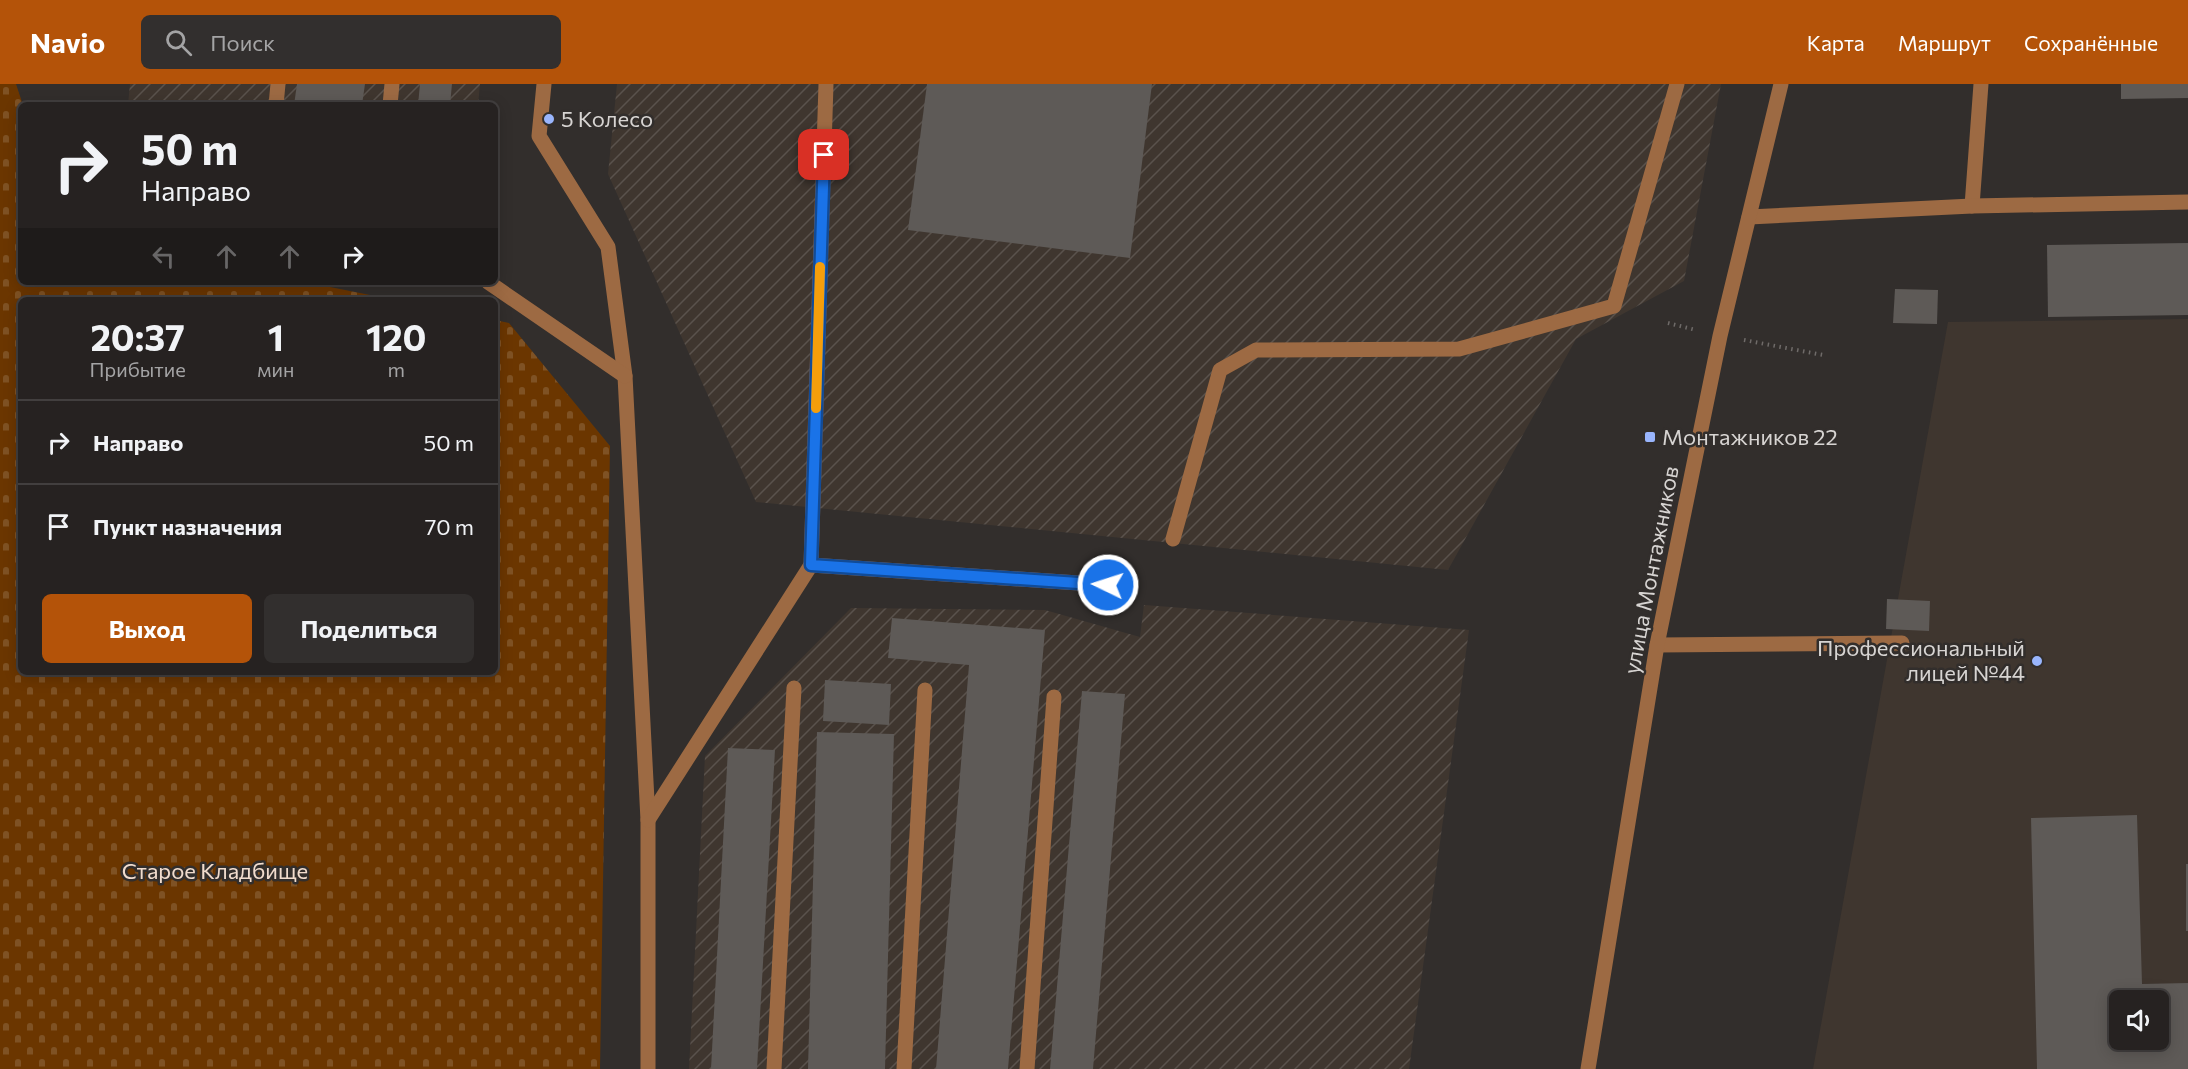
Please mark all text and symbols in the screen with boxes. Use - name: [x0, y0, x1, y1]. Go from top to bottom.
- search box: [141, 15, 561, 69]
- text: Navio: [30, 25, 105, 59]
- icon: search: [162, 26, 195, 59]
- text: Поиск: [210, 29, 275, 56]
- text: Карта: [1807, 30, 1865, 55]
- text: Маршрут: [1898, 30, 1991, 55]
- text: Сохранённые: [2024, 30, 2158, 55]
- place label: 5 Колесо: [561, 105, 653, 132]
- marker: 5 Колесо: [542, 112, 556, 126]
- text: 50 m: [141, 122, 238, 174]
- icon: right: [42, 126, 120, 204]
- pin: [798, 129, 849, 180]
- icon: arrive: [807, 138, 840, 171]
- text: Направо: [141, 174, 251, 207]
- icon: left: [147, 240, 180, 273]
- icon: ahead: [210, 240, 243, 273]
- icon: ahead: [273, 240, 306, 273]
- icon: right: [336, 240, 369, 273]
- text: 20:37: [91, 314, 185, 358]
- text: 1: [268, 314, 284, 358]
- text: 120: [366, 314, 426, 358]
- text: Прибытие: [90, 357, 186, 381]
- text: мин: [257, 357, 294, 381]
- text: m: [387, 357, 405, 381]
- place label: Монтажников 22: [1662, 423, 1838, 450]
- icon: right: [42, 426, 75, 459]
- text: Направо: [93, 429, 183, 456]
- text: 50 m: [424, 429, 474, 456]
- marker: Монтажников 22: [1643, 430, 1657, 444]
- street label: улица Монтажников: [1617, 464, 1684, 676]
- icon: arrive: [42, 510, 75, 543]
- text: Пункт назначения: [93, 513, 282, 540]
- text: 70 m: [425, 513, 474, 540]
- position arrow: [1076, 553, 1140, 617]
- button: Выход: [42, 594, 252, 663]
- button: Поделиться: [264, 594, 474, 663]
- place label: Профессиональный лицей №44: [1817, 634, 2025, 686]
- marker: Профессиональный лицей №44: [2030, 654, 2044, 668]
- park label: Старое Кладбище: [122, 857, 308, 884]
- map controls: [2109, 990, 2169, 1050]
- button: sound: [2109, 990, 2169, 1050]

